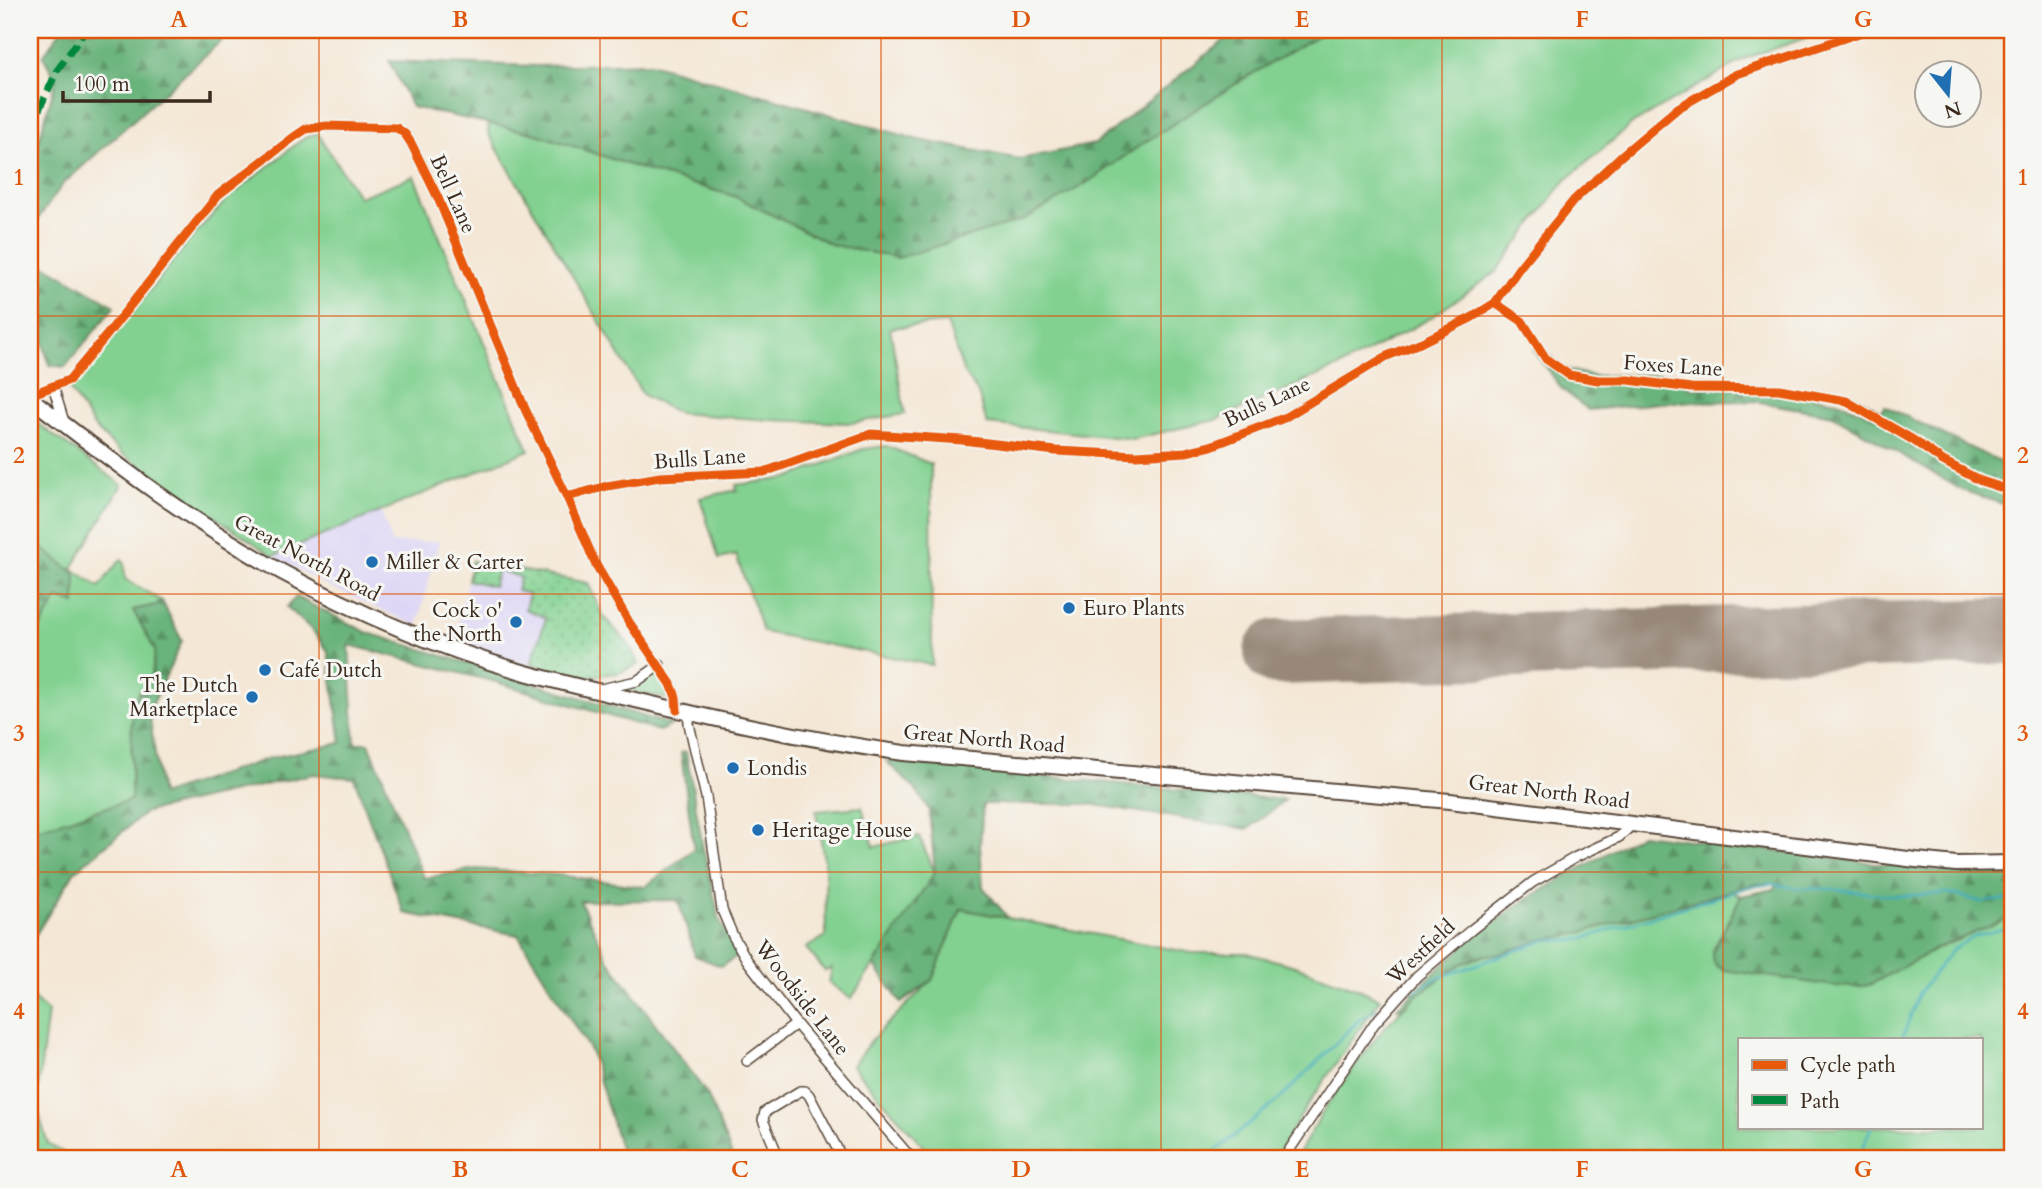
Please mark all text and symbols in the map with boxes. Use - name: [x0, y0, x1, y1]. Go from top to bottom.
- text: A: [170, 4, 188, 35]
- text: B: [452, 4, 468, 35]
- text: C: [731, 4, 749, 35]
- text: D: [1011, 4, 1031, 35]
- text: E: [1295, 4, 1309, 35]
- text: F: [1575, 4, 1589, 35]
- text: G: [1854, 4, 1873, 35]
- scale bar: [63, 60, 210, 104]
- north arrow: [1912, 60, 1982, 130]
- text: 100 m: [74, 70, 130, 99]
- text: N: [1941, 94, 1964, 124]
- street label: Bell Lane: [423, 150, 483, 238]
- text: 1: [13, 162, 25, 193]
- text: 1: [2017, 162, 2029, 193]
- street label: Foxes Lane: [1623, 348, 1723, 384]
- street label: Bulls Lane: [1219, 369, 1315, 435]
- text: 2: [13, 440, 25, 471]
- text: 2: [2017, 440, 2029, 471]
- street label: Bulls Lane: [653, 441, 747, 477]
- street label: Great North Road: [229, 507, 385, 609]
- place label: Miller & Carter: [386, 548, 523, 577]
- marker: Miller & Carter: [364, 554, 380, 570]
- place label: Euro Plants: [1083, 594, 1185, 623]
- place label: Cock o' the North: [414, 596, 502, 649]
- marker: Euro Plants: [1061, 600, 1077, 616]
- marker: Cock o' the North: [508, 614, 524, 630]
- place label: Café Dutch: [279, 656, 383, 685]
- marker: Café Dutch: [257, 662, 273, 678]
- place label: The Dutch Marketplace: [129, 671, 238, 724]
- marker: The Dutch Marketplace: [244, 689, 260, 705]
- street label: Great North Road: [902, 717, 1066, 761]
- text: 3: [13, 718, 25, 749]
- text: 3: [2017, 718, 2029, 749]
- place label: Londis: [747, 754, 807, 783]
- marker: Londis: [725, 760, 741, 776]
- street label: Great North Road: [1467, 768, 1631, 816]
- place label: Heritage House: [772, 816, 912, 845]
- marker: Heritage House: [750, 822, 766, 838]
- street label: Westfield: [1380, 913, 1462, 992]
- street label: Woodside Lane: [747, 933, 856, 1062]
- text: 4: [13, 996, 25, 1027]
- text: 4: [2017, 996, 2029, 1027]
- legend: [1738, 1038, 1982, 1128]
- text: Cycle path: [1800, 1051, 1896, 1080]
- text: Path: [1800, 1087, 1840, 1116]
- text: A: [170, 1154, 188, 1185]
- text: B: [452, 1154, 468, 1185]
- text: C: [731, 1154, 749, 1185]
- text: D: [1011, 1154, 1031, 1185]
- text: E: [1295, 1154, 1309, 1185]
- text: F: [1575, 1154, 1589, 1185]
- text: G: [1854, 1154, 1873, 1185]

